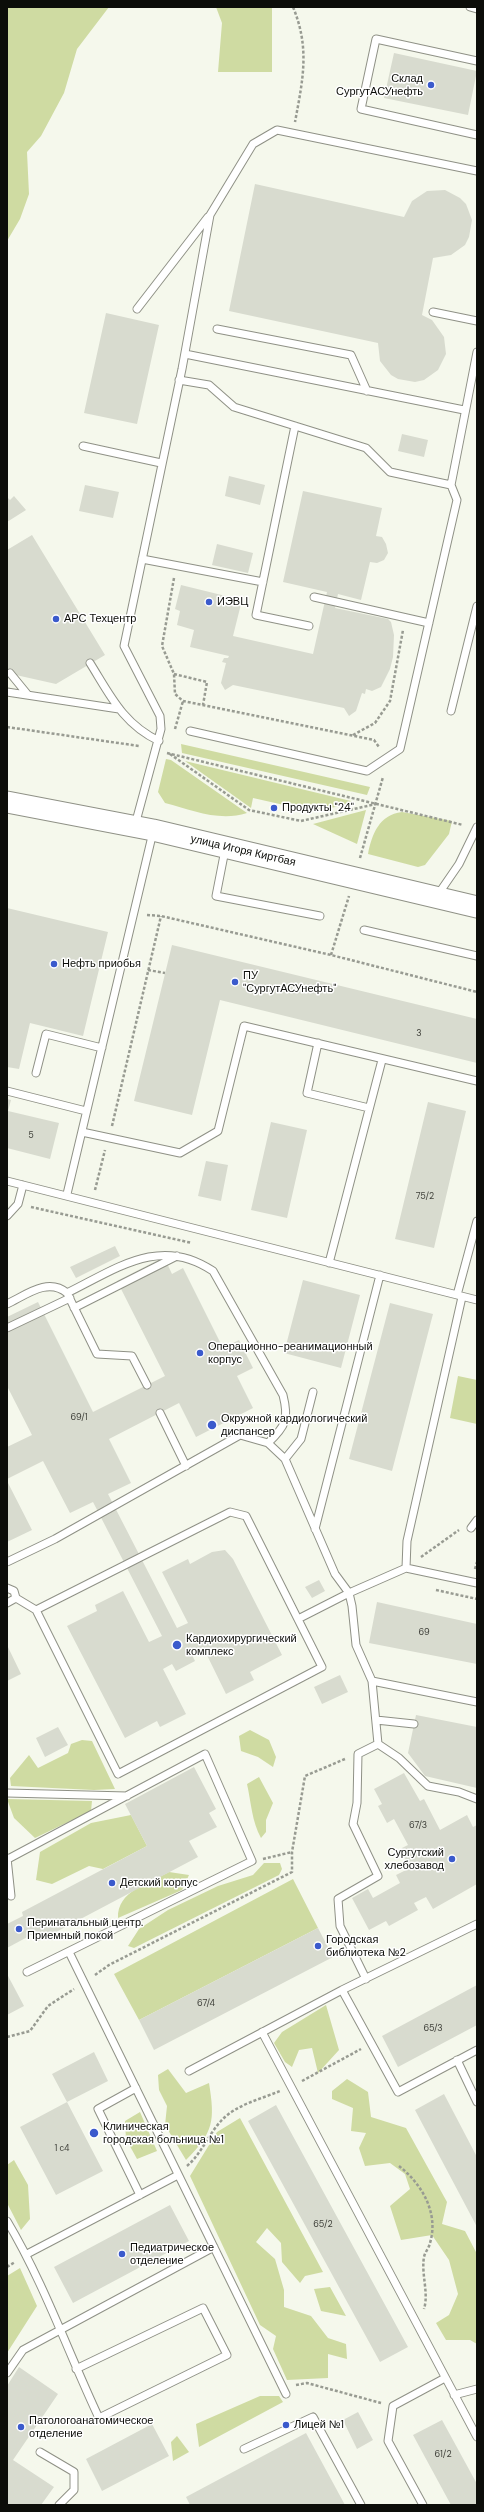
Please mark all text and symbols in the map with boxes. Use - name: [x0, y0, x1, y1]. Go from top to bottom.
- place label: Склад СургутАСУнефть: [336, 72, 423, 98]
- marker: Склад СургутАСУнефть: [426, 80, 436, 90]
- place label: ИЭВЦ: [217, 595, 248, 609]
- marker: ИЭВЦ: [204, 597, 214, 607]
- place label: АРС Техцентр: [64, 612, 136, 626]
- marker: АРС Техцентр: [51, 614, 61, 624]
- place label: Продукты "24": [282, 801, 354, 815]
- marker: Продукты "24": [269, 803, 279, 813]
- street label: улица Игоря Киртбая: [189, 832, 297, 870]
- place label: Нефть приобья: [62, 957, 141, 971]
- marker: Нефть приобья: [49, 959, 59, 969]
- place label: ПУ "СургутАСУнефть": [243, 969, 336, 995]
- marker: ПУ "СургутАСУнефть": [230, 977, 240, 987]
- house number: 3: [416, 1029, 422, 1039]
- house number: 5: [28, 1131, 34, 1141]
- house number: 75/2: [416, 1192, 434, 1202]
- place label: Операционно-реанимационный корпус: [208, 1340, 373, 1366]
- marker: Операционно-реанимационный корпус: [195, 1348, 205, 1358]
- place label: Окружной кардиологический диспансер: [221, 1412, 367, 1438]
- house number: 69/1: [70, 1413, 88, 1423]
- marker: Окружной кардиологический диспансер: [206, 1419, 218, 1431]
- house number: 69: [418, 1628, 430, 1638]
- place label: Кардиохирургический комплекс: [186, 1632, 297, 1658]
- marker: Кардиохирургический комплекс: [171, 1639, 183, 1651]
- house number: 67/3: [409, 1821, 427, 1831]
- place label: Сургутский хлебозавод: [385, 1846, 444, 1872]
- marker: Сургутский хлебозавод: [447, 1854, 457, 1864]
- place label: Детский корпус: [120, 1876, 198, 1890]
- marker: Детский корпус: [107, 1878, 117, 1888]
- place label: Перинатальный центр. Приемный покой: [27, 1916, 143, 1942]
- marker: Перинатальный центр. Приемный покой: [14, 1924, 24, 1934]
- place label: Городская библиотека №2: [326, 1933, 406, 1959]
- marker: Городская библиотека №2: [313, 1941, 323, 1951]
- house number: 67/4: [197, 1999, 215, 2009]
- house number: 65/3: [423, 2024, 443, 2034]
- place label: Клиническая городская больница №1: [103, 2120, 224, 2146]
- marker: Клиническая городская больница №1: [88, 2127, 100, 2139]
- house number: 1 с4: [54, 2144, 70, 2154]
- house number: 65/2: [313, 2220, 333, 2230]
- place label: Педиатрическое отделение: [130, 2241, 214, 2267]
- marker: Педиатрическое отделение: [117, 2249, 127, 2259]
- place label: Патологоанатомическое отделение: [29, 2414, 153, 2440]
- place label: Лицей №1: [294, 2418, 344, 2432]
- marker: Лицей №1: [281, 2420, 291, 2430]
- marker: Патологоанатомическое отделение: [16, 2422, 26, 2432]
- house number: 61/2: [434, 2450, 452, 2460]

